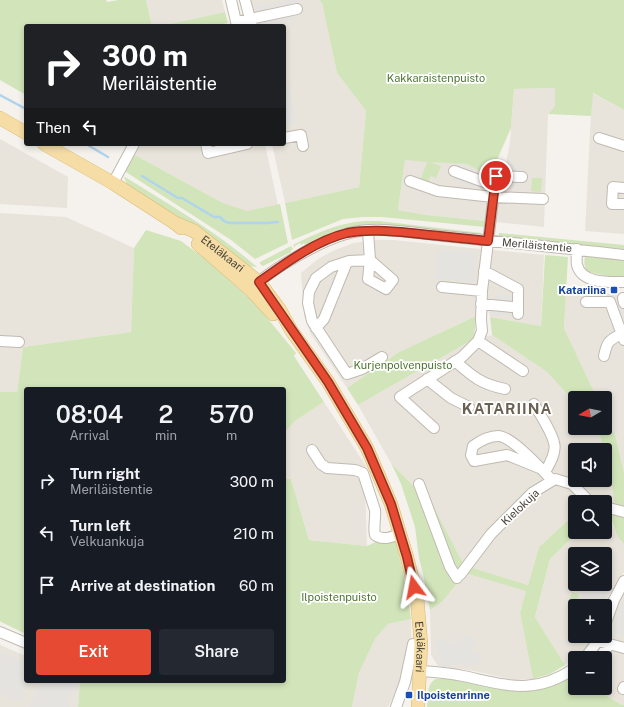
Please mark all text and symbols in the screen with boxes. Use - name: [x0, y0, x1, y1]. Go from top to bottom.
- text: 300 m: [102, 39, 188, 72]
- icon: right: [36, 40, 88, 92]
- park label: Kakkaraistenpuisto: [387, 72, 485, 84]
- text: Meriläistentie: [102, 73, 217, 94]
- icon: left: [79, 116, 101, 138]
- text: Then: [36, 119, 71, 136]
- pin: [479, 159, 513, 193]
- icon: arrive: [485, 165, 507, 187]
- street label: Eteläkaari: [199, 233, 247, 274]
- street label: Meriläistentie: [501, 236, 573, 254]
- place label: Katariina: [558, 284, 606, 296]
- marker: Katariina: [609, 285, 619, 295]
- park label: Kurjenpolvenpuisto: [354, 359, 452, 371]
- north arrow: [568, 391, 612, 435]
- map controls: [568, 391, 612, 695]
- text: 08:04: [56, 400, 123, 428]
- text: 2: [159, 400, 173, 428]
- text: 570: [209, 400, 254, 428]
- district label: KATARIINA: [462, 400, 552, 417]
- text: Arrival: [69, 428, 110, 443]
- text: min: [155, 428, 177, 443]
- text: m: [226, 428, 237, 443]
- button: sound: [568, 443, 612, 487]
- text: Turn right: [70, 465, 140, 482]
- icon: right: [36, 470, 58, 492]
- text: 300 m: [230, 473, 274, 490]
- text: Meriläistentie: [70, 482, 153, 497]
- street label: Kielokuja: [499, 487, 541, 527]
- button: search: [568, 495, 612, 539]
- text: Turn left: [70, 517, 131, 534]
- icon: left: [36, 522, 58, 544]
- text: 210 m: [233, 525, 274, 542]
- text: Velkuankuja: [70, 534, 144, 549]
- button: layers: [568, 547, 612, 591]
- position arrow: [393, 566, 435, 608]
- icon: arrive: [36, 574, 58, 596]
- text: Arrive at destination: [70, 577, 215, 594]
- text: 60 m: [239, 577, 274, 594]
- park label: Ilpoistenpuisto: [301, 591, 377, 603]
- button: +: [568, 599, 612, 643]
- street label: Eteläkaari: [413, 621, 427, 673]
- button: Exit: [36, 629, 151, 675]
- button: Share: [159, 629, 274, 675]
- button: −: [568, 651, 612, 695]
- place label: Ilpoistenrinne: [417, 689, 490, 701]
- marker: Ilpoistenrinne: [404, 690, 414, 700]

